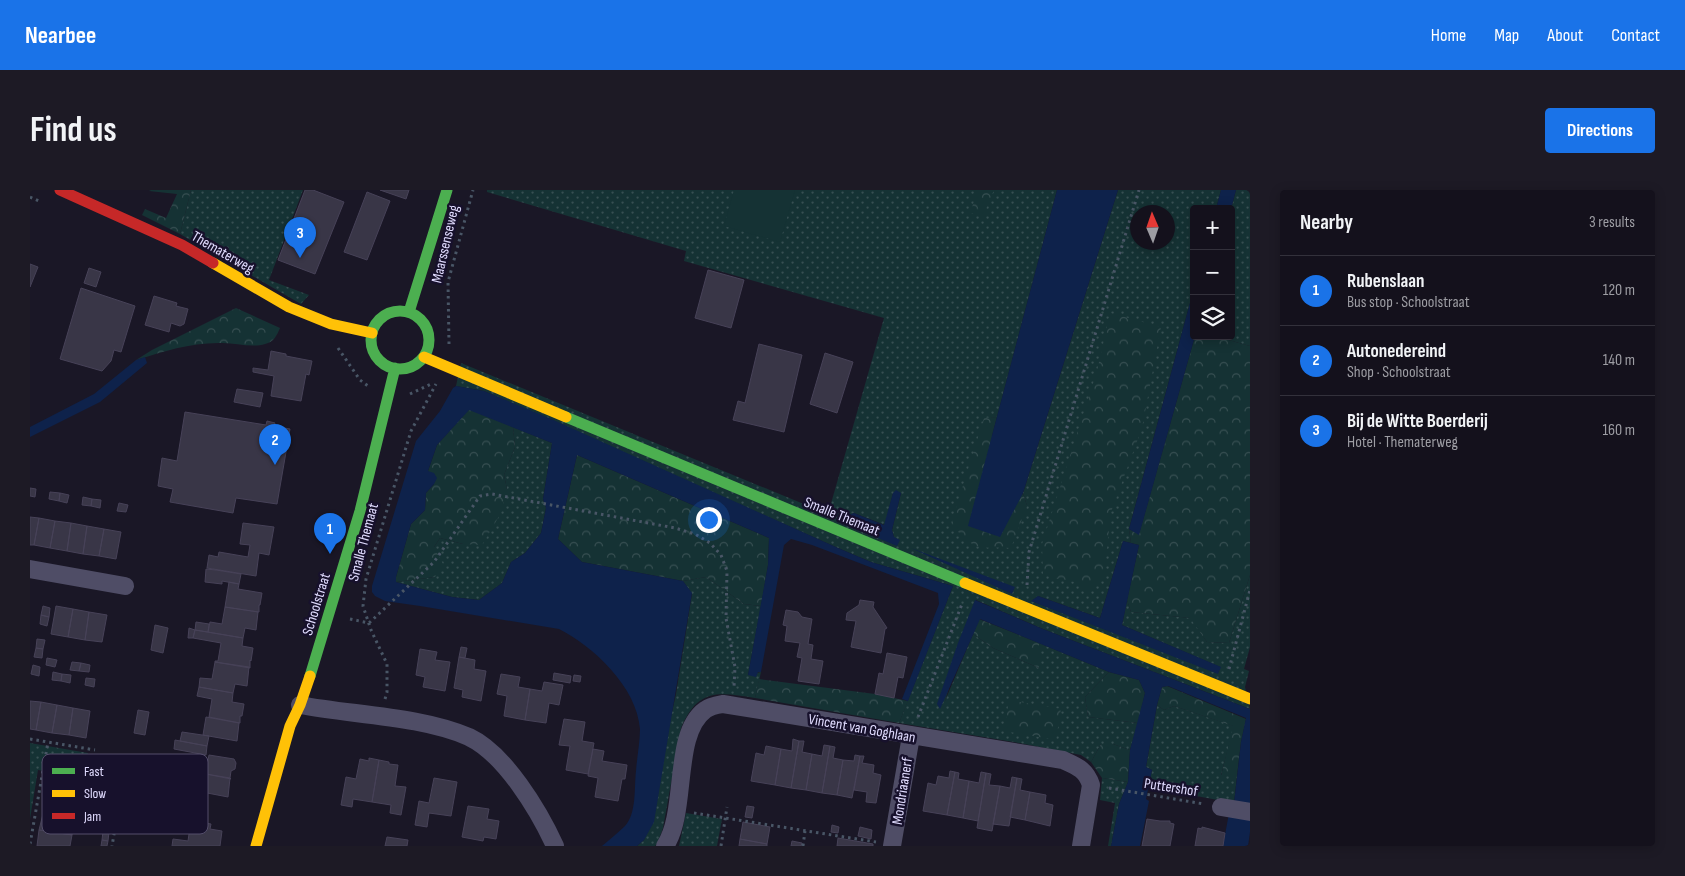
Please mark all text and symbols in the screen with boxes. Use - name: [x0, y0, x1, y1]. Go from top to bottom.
- text: Nearbee: [25, 21, 96, 50]
- text: Home: [1431, 25, 1466, 46]
- text: Map: [1494, 25, 1519, 46]
- text: About: [1547, 25, 1583, 46]
- text: Contact: [1611, 25, 1660, 46]
- button: Directions: [1545, 108, 1655, 153]
- text: Find us: [30, 109, 117, 152]
- street label: Maarssenseweg: [427, 203, 464, 285]
- north arrow: [1130, 205, 1175, 250]
- map controls: [1190, 205, 1235, 340]
- button: +: [1190, 205, 1235, 250]
- text: Nearby: [1300, 210, 1353, 235]
- text: 3 results: [1589, 213, 1635, 232]
- pin: 3: [284, 217, 316, 258]
- street label: Thematerweg: [188, 227, 257, 278]
- button: −: [1190, 250, 1235, 295]
- text: Rubenslaan: [1347, 270, 1425, 293]
- text: 1: [1313, 281, 1319, 300]
- text: 120 m: [1603, 281, 1635, 300]
- text: Bus stop · Schoolstraat: [1347, 293, 1470, 312]
- button: layers: [1190, 295, 1235, 340]
- text: Autonedereind: [1347, 340, 1446, 363]
- text: 2: [1312, 351, 1320, 370]
- text: 140 m: [1603, 351, 1635, 370]
- text: Shop · Schoolstraat: [1347, 363, 1451, 382]
- text: Bij de Witte Boerderij: [1347, 410, 1488, 433]
- text: 3: [1312, 421, 1320, 440]
- text: 160 m: [1602, 421, 1635, 440]
- pin: 2: [259, 424, 291, 465]
- text: Hotel · Thematerweg: [1347, 433, 1458, 452]
- street label: Smalle Themaat: [801, 493, 883, 540]
- street label: Smalle Themaat: [344, 501, 383, 583]
- your location: [696, 507, 722, 533]
- pin: 1: [314, 513, 346, 554]
- street label: Schoolstraat: [298, 570, 335, 638]
- street label: Vincent van Goghlaan: [807, 710, 917, 747]
- legend: [42, 754, 208, 834]
- street label: Mondriaanerf: [888, 755, 917, 826]
- text: Fast: [84, 763, 104, 780]
- street label: Puttershof: [1143, 774, 1200, 801]
- text: Slow: [84, 785, 106, 802]
- text: Jam: [83, 808, 101, 825]

